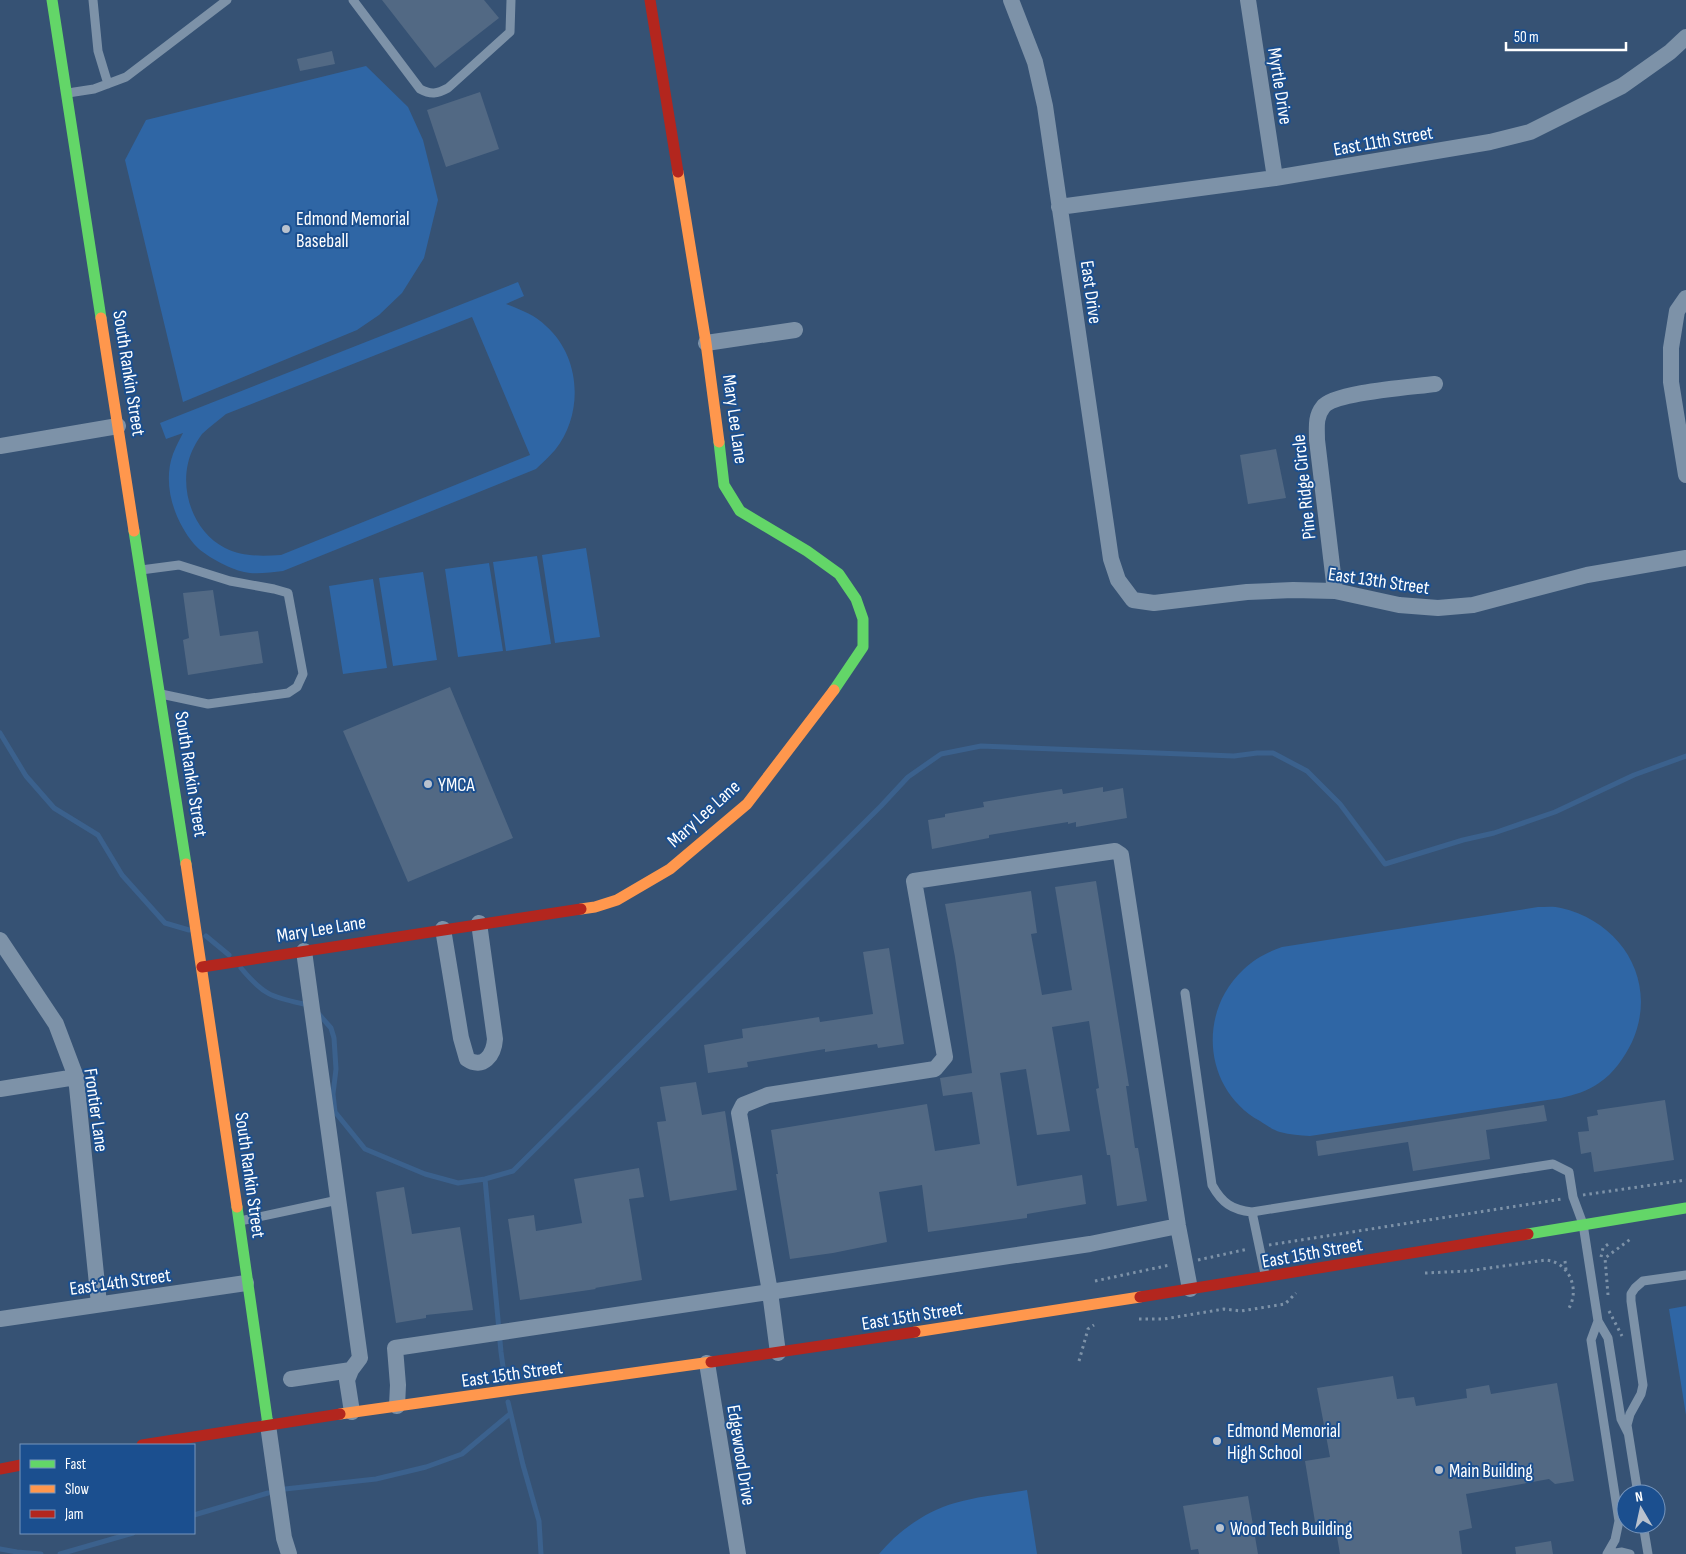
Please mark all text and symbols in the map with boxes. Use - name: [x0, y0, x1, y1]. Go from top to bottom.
- scale bar: [1506, 20, 1626, 52]
- text: 50 m: [1514, 28, 1539, 47]
- street label: Myrtle Drive: [1262, 46, 1297, 126]
- street label: East 11th Street: [1332, 121, 1435, 162]
- place label: Edmond Memorial Baseball: [296, 208, 410, 253]
- marker: Edmond Memorial Baseball: [280, 223, 292, 235]
- street label: East Drive: [1075, 259, 1106, 325]
- street label: South Rankin Street: [107, 309, 150, 438]
- street label: Mary Lee Lane: [717, 373, 752, 465]
- street label: Pine Ridge Circle: [1288, 433, 1321, 540]
- street label: East 13th Street: [1327, 563, 1431, 600]
- street label: South Rankin Street: [169, 710, 212, 839]
- place label: YMCA: [438, 774, 475, 797]
- street label: Mary Lee Lane: [663, 776, 745, 853]
- marker: YMCA: [422, 778, 434, 790]
- street label: Mary Lee Lane: [275, 911, 367, 948]
- street label: Frontier Lane: [78, 1067, 113, 1153]
- street label: South Rankin Street: [229, 1111, 270, 1240]
- street label: East 15th Street: [1260, 1233, 1365, 1274]
- street label: East 14th Street: [68, 1264, 173, 1301]
- street label: East 15th Street: [860, 1297, 965, 1336]
- street label: East 15th Street: [460, 1356, 564, 1393]
- street label: Edgewood Drive: [721, 1403, 760, 1507]
- place label: Edmond Memorial High School: [1227, 1420, 1341, 1465]
- marker: Edmond Memorial High School: [1211, 1435, 1223, 1447]
- legend: [20, 1444, 195, 1534]
- text: Fast: [65, 1455, 87, 1474]
- place label: Main Building: [1449, 1460, 1533, 1483]
- marker: Main Building: [1433, 1464, 1445, 1476]
- text: Slow: [65, 1480, 89, 1499]
- north arrow: [1616, 1484, 1666, 1534]
- text: N: [1634, 1488, 1644, 1506]
- text: Jam: [64, 1505, 83, 1524]
- place label: Wood Tech Building: [1230, 1518, 1353, 1541]
- marker: Wood Tech Building: [1214, 1522, 1226, 1534]

